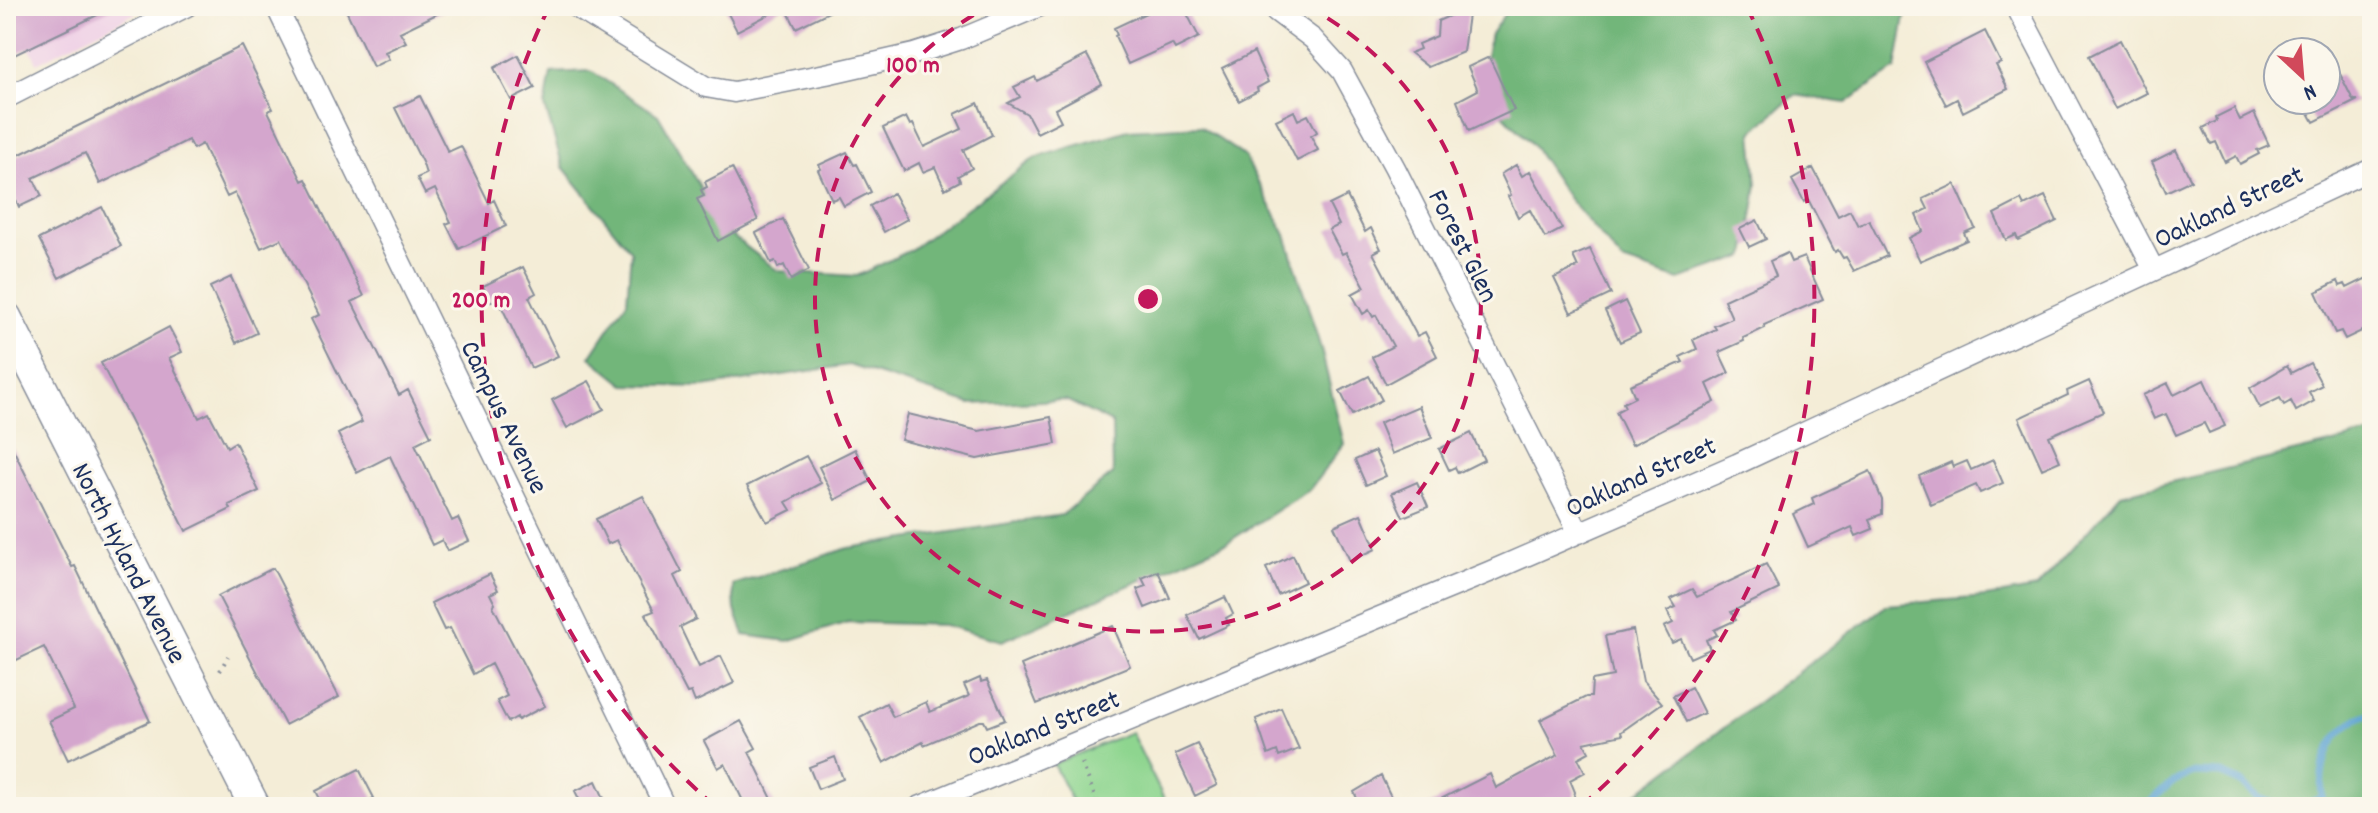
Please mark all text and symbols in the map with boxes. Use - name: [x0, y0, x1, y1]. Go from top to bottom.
- north arrow: [2262, 36, 2342, 116]
- text: 100 m: [886, 50, 940, 84]
- text: N: [2297, 75, 2321, 107]
- street label: Oakland Street: [2149, 157, 2312, 262]
- street label: Forest Glen: [1415, 184, 1506, 311]
- text: 200 m: [452, 285, 510, 319]
- centre of rings: [1134, 285, 1162, 313]
- street label: Campus Avenue: [447, 335, 556, 502]
- street label: Oakland Street: [1560, 429, 1724, 531]
- street label: North Hyland Avenue: [59, 457, 194, 672]
- street label: Oakland Street: [963, 682, 1127, 779]

